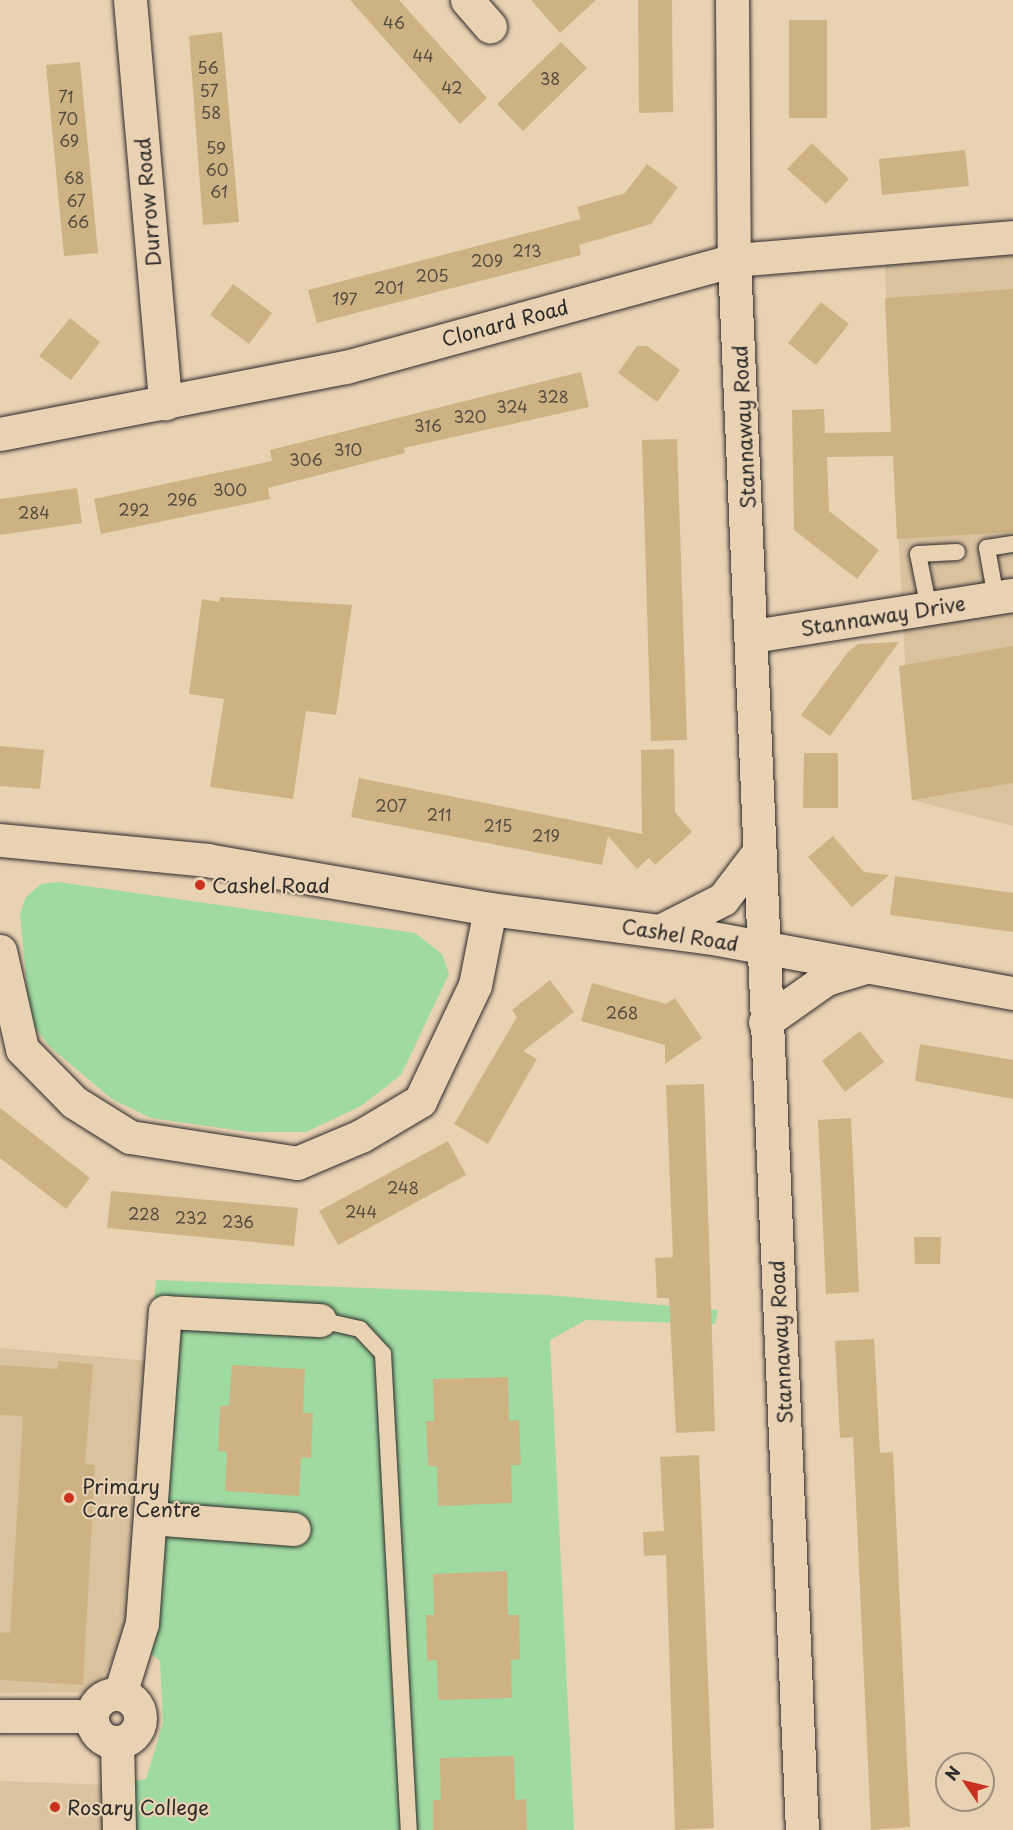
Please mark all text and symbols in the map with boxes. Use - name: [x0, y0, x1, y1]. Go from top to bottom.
- house number: 46: [383, 12, 405, 32]
- house number: 44: [412, 45, 434, 65]
- house number: 56: [197, 57, 219, 77]
- house number: 38: [540, 68, 560, 88]
- house number: 42: [441, 77, 463, 97]
- house number: 57: [199, 80, 219, 100]
- house number: 71: [59, 86, 73, 106]
- house number: 58: [201, 102, 221, 122]
- house number: 70: [58, 108, 78, 128]
- house number: 69: [59, 130, 79, 150]
- house number: 59: [206, 137, 226, 157]
- street label: Durrow Road: [131, 138, 165, 266]
- house number: 60: [206, 159, 228, 179]
- house number: 68: [63, 167, 85, 187]
- house number: 61: [210, 181, 228, 201]
- house number: 67: [66, 190, 86, 210]
- house number: 66: [67, 211, 89, 231]
- house number: 213: [512, 240, 542, 260]
- house number: 209: [471, 250, 503, 270]
- house number: 205: [415, 265, 449, 285]
- house number: 201: [374, 277, 404, 297]
- house number: 197: [332, 288, 358, 308]
- street label: Clonard Road: [438, 294, 572, 352]
- street label: Stannaway Road: [728, 344, 760, 510]
- house number: 328: [537, 386, 569, 406]
- house number: 324: [496, 396, 528, 416]
- house number: 320: [453, 406, 487, 426]
- house number: 316: [414, 415, 442, 435]
- house number: 310: [334, 439, 362, 459]
- house number: 306: [289, 449, 323, 469]
- house number: 300: [213, 479, 247, 499]
- house number: 296: [167, 489, 197, 509]
- house number: 292: [118, 499, 150, 519]
- house number: 284: [18, 502, 50, 522]
- street label: Stannaway Drive: [799, 591, 967, 641]
- house number: 207: [375, 795, 407, 815]
- house number: 211: [427, 804, 451, 824]
- house number: 215: [484, 815, 512, 835]
- house number: 219: [532, 825, 560, 845]
- place label: Cashel Road: [212, 873, 330, 897]
- marker: Cashel Road: [193, 878, 207, 892]
- street label: Cashel Road: [620, 914, 740, 956]
- house number: 268: [606, 1002, 638, 1022]
- house number: 248: [387, 1177, 419, 1197]
- house number: 244: [345, 1201, 377, 1221]
- house number: 228: [128, 1203, 160, 1223]
- house number: 232: [175, 1207, 207, 1227]
- house number: 236: [222, 1211, 254, 1231]
- street label: Stannaway Road: [765, 1259, 797, 1425]
- place label: Primary Care Centre: [82, 1474, 201, 1521]
- marker: Primary Care Centre: [60, 1489, 78, 1507]
- north arrow: [935, 1752, 995, 1812]
- text: N: [938, 1761, 965, 1785]
- place label: Rosary College: [67, 1795, 209, 1819]
- marker: Rosary College: [48, 1800, 62, 1814]

